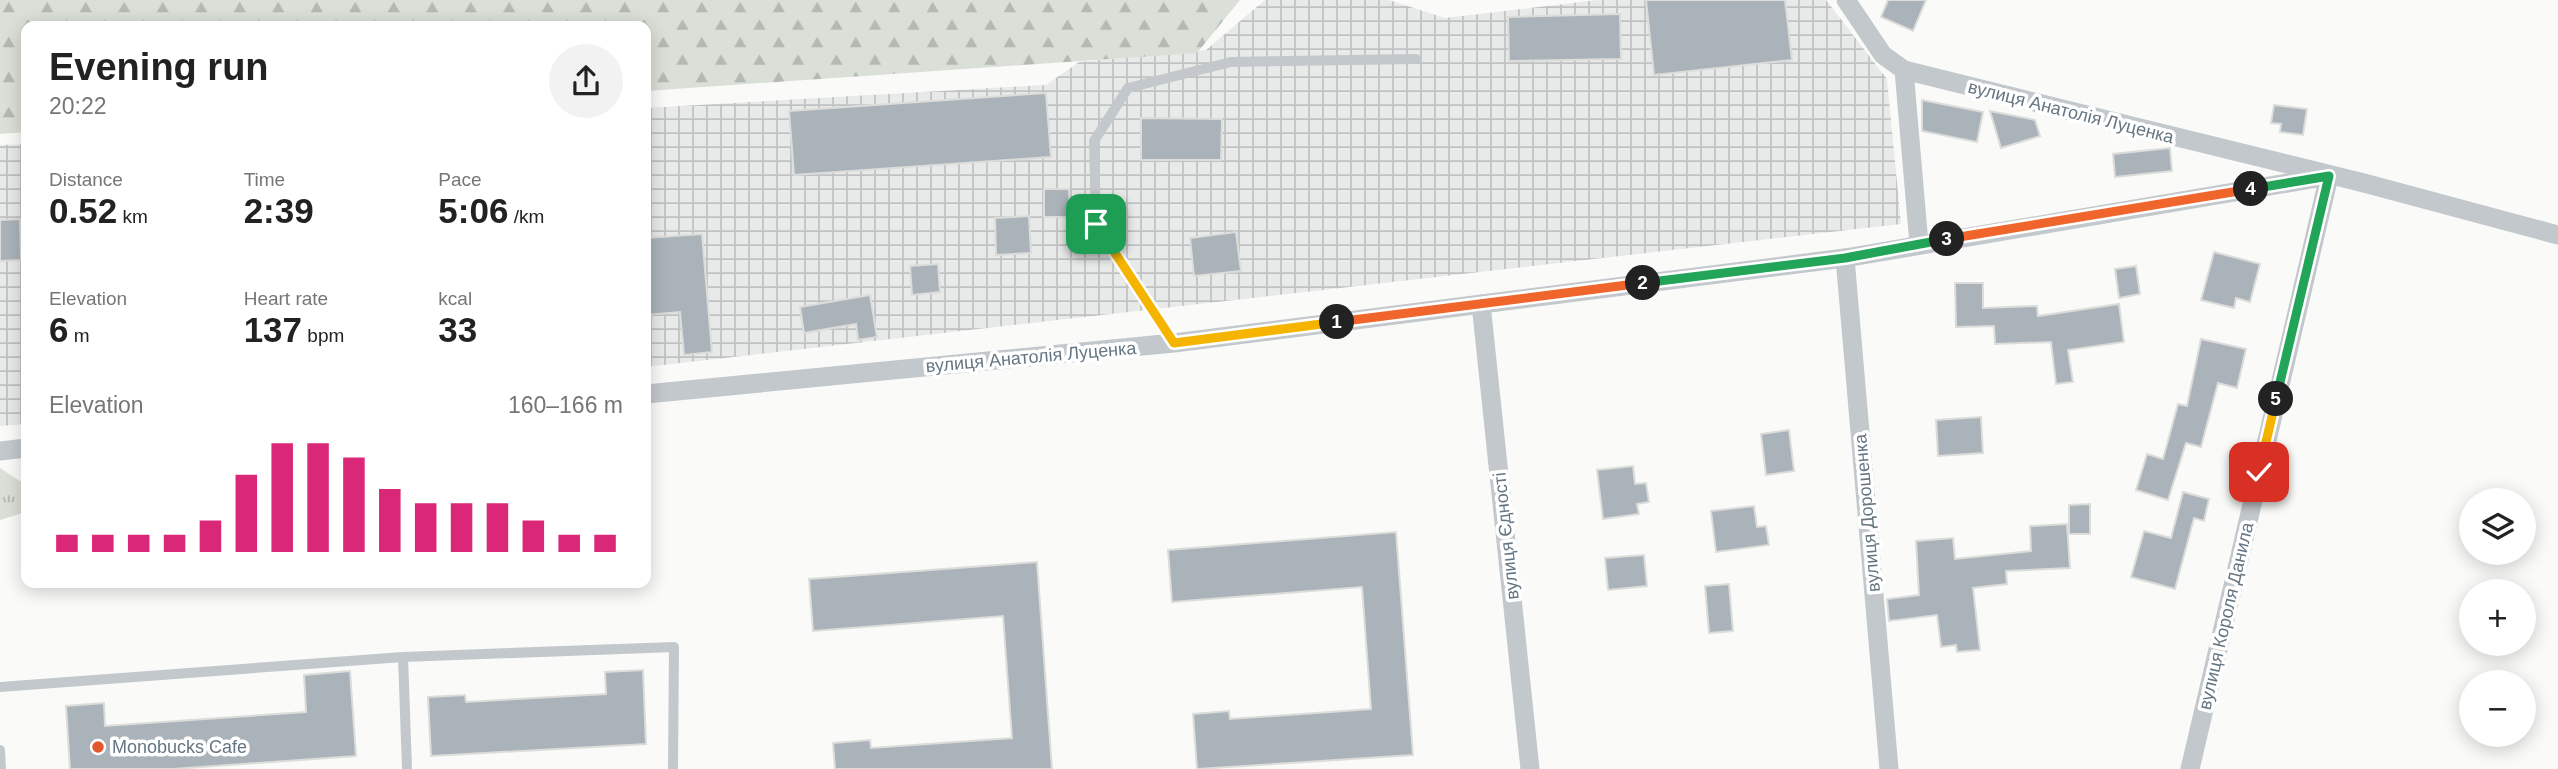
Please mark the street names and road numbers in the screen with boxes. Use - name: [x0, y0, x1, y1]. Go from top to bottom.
- street label: вулиця Анатолія Луценка: [1966, 77, 2177, 147]
- street label: вулиця Анатолія Луценка: [925, 338, 1138, 376]
- street label: вулиця Дорошенка: [1850, 432, 1884, 593]
- street label: вулиця Єдності: [1489, 471, 1523, 601]
- street label: вулиця Короля Данила: [2195, 520, 2258, 712]

